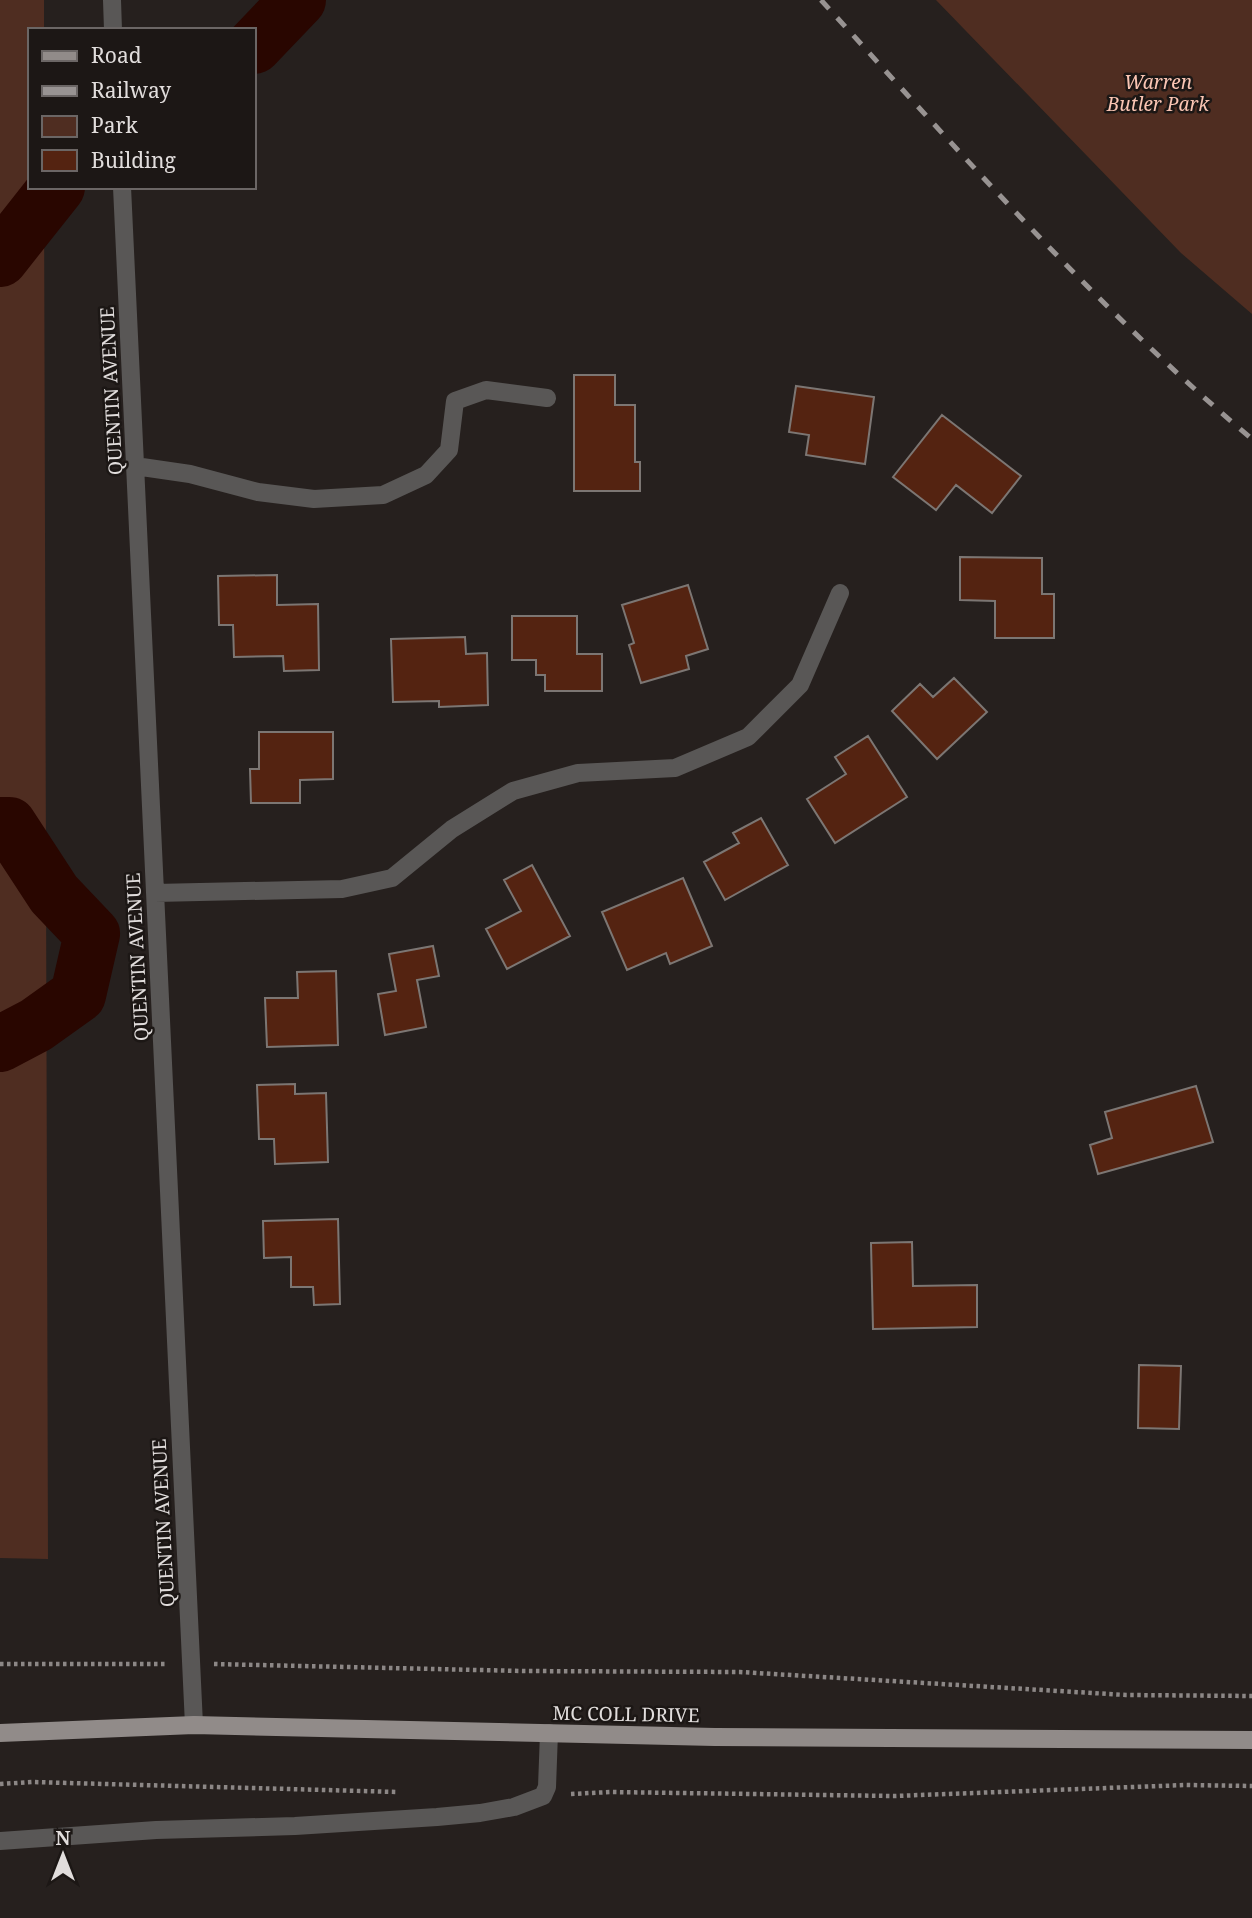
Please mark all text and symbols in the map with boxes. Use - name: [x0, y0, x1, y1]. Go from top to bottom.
- legend: [28, 28, 256, 189]
- text: Road: [91, 41, 142, 69]
- park label: Warren Butler Park: [1106, 69, 1210, 117]
- text: Railway: [91, 76, 171, 104]
- text: Park: [91, 111, 138, 139]
- text: Building: [91, 146, 176, 174]
- street label: QUENTIN AVENUE: [94, 306, 128, 476]
- street label: QUENTIN AVENUE: [120, 872, 154, 1042]
- street label: QUENTIN AVENUE: [146, 1438, 180, 1608]
- street label: MC COLL DRIVE: [552, 1700, 700, 1728]
- north arrow: [28, 1820, 98, 1890]
- text: N: [56, 1825, 71, 1851]

